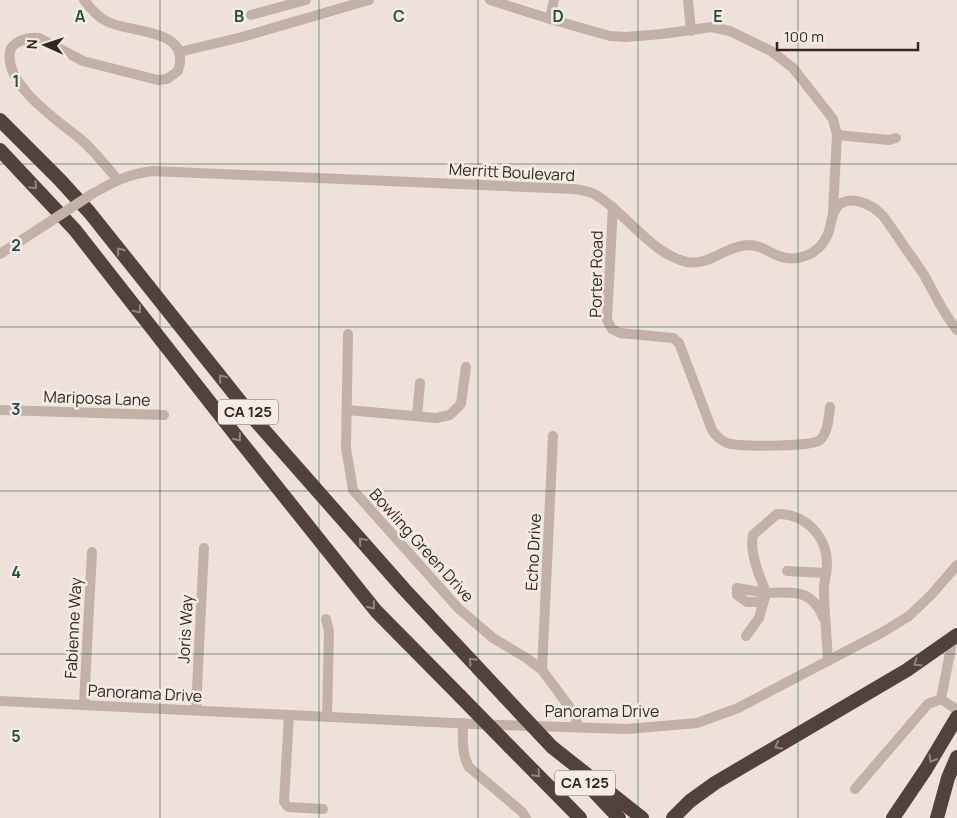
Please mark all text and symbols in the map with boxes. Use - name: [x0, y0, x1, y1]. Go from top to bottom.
- text: A: [75, 5, 86, 27]
- text: B: [234, 5, 244, 27]
- text: C: [393, 5, 405, 27]
- text: D: [552, 5, 564, 27]
- text: E: [713, 5, 723, 27]
- north arrow: [20, 20, 70, 70]
- scale bar: [777, 20, 918, 52]
- text: 100 m: [784, 26, 824, 47]
- text: N: [22, 39, 41, 50]
- text: 1: [12, 70, 20, 92]
- street label: Merritt Boulevard: [448, 158, 576, 186]
- one-way arrow: [28, 180, 37, 189]
- street label: Porter Road: [584, 230, 608, 318]
- text: 2: [11, 234, 21, 256]
- one-way arrow: [117, 248, 126, 257]
- one-way arrow: [132, 304, 141, 314]
- one-way arrow: [218, 375, 227, 384]
- street label: Mariposa Lane: [43, 385, 151, 411]
- text: 3: [11, 398, 21, 420]
- road number: CA 125: [218, 400, 278, 424]
- one-way arrow: [232, 432, 240, 441]
- street label: Bowling Green Drive: [365, 483, 479, 607]
- street label: Echo Drive: [520, 513, 546, 591]
- one-way arrow: [359, 538, 368, 547]
- text: 4: [11, 561, 21, 583]
- street label: Fabienne Way: [59, 576, 87, 679]
- street label: Joris Way: [172, 593, 198, 664]
- one-way arrow: [367, 600, 376, 609]
- one-way arrow: [913, 657, 923, 666]
- one-way arrow: [469, 658, 478, 667]
- street label: Panorama Drive: [87, 679, 203, 707]
- street label: Panorama Drive: [545, 700, 659, 722]
- text: 5: [11, 725, 21, 747]
- one-way arrow: [774, 740, 783, 750]
- one-way arrow: [929, 753, 939, 762]
- one-way arrow: [532, 768, 541, 777]
- road number: CA 125: [555, 770, 615, 796]

